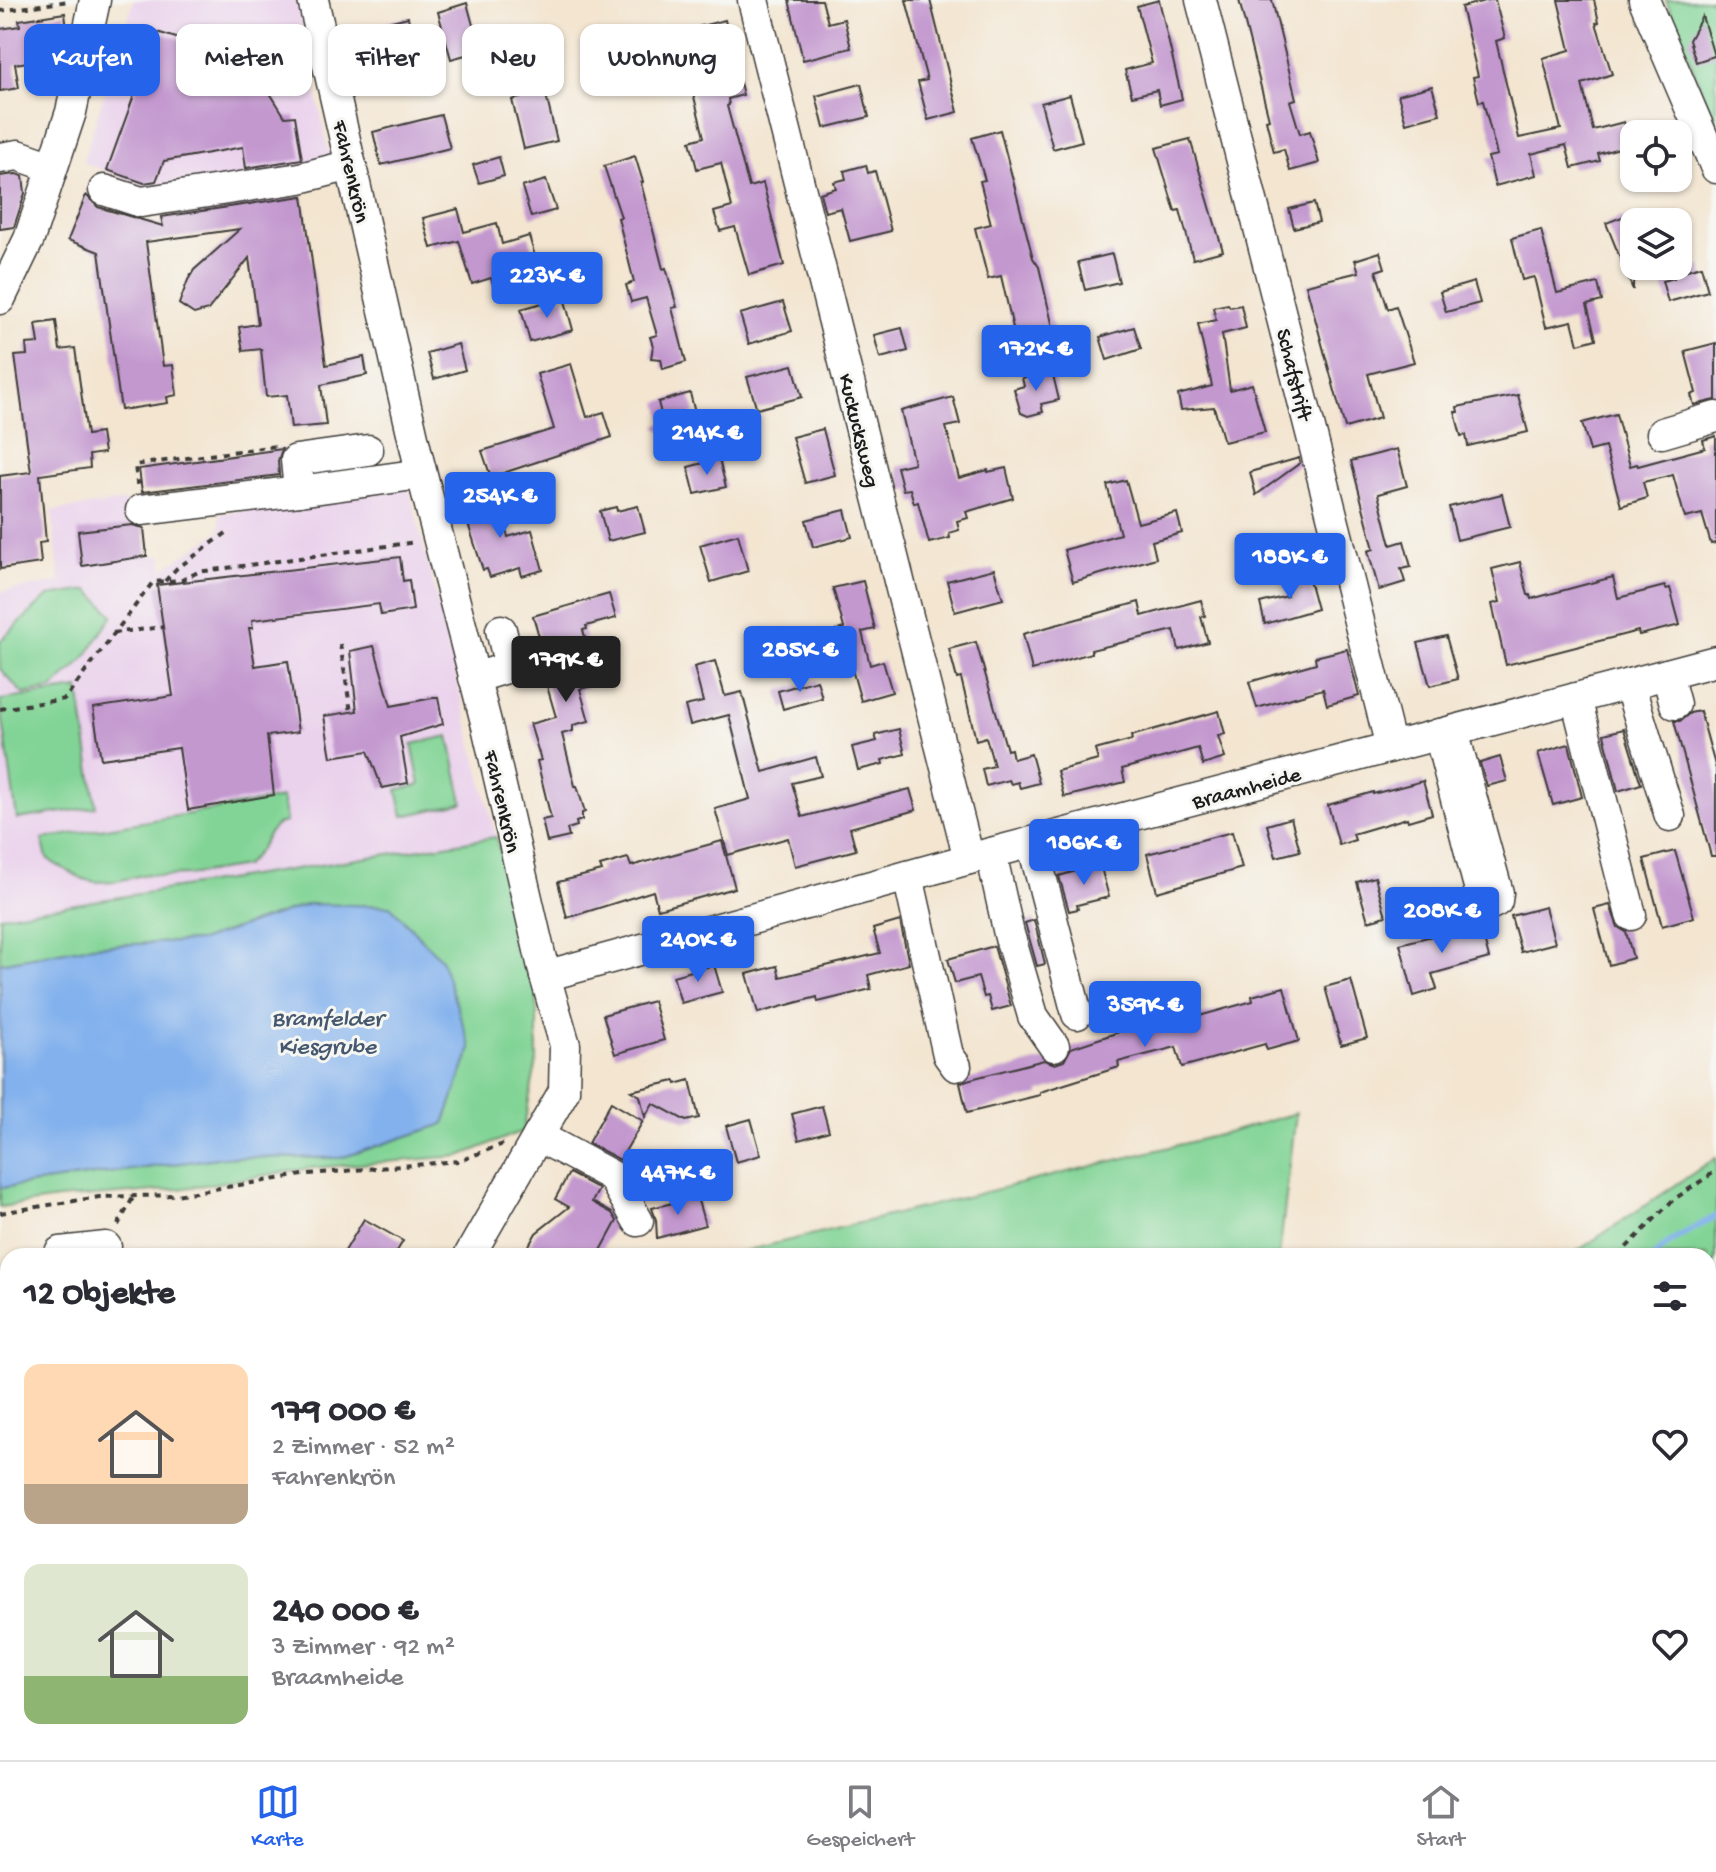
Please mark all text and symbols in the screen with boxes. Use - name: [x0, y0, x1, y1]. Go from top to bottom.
- chip: Kaufen: [24, 24, 160, 96]
- chip: Mieten: [176, 24, 312, 96]
- chip: Filter: [328, 24, 446, 96]
- chip: Neu: [462, 24, 564, 96]
- chip: Wohnung: [580, 24, 745, 96]
- street label: Fahrenkrön: [324, 117, 374, 226]
- map controls: [1620, 120, 1692, 280]
- button: locate: [1620, 120, 1692, 192]
- button: layers: [1620, 208, 1692, 280]
- pin: 223K €: [482, 252, 612, 320]
- text: 223K €: [510, 262, 584, 293]
- pin: 172K €: [971, 325, 1101, 393]
- street label: Schafstrift: [1268, 326, 1317, 426]
- text: 172K €: [1000, 335, 1072, 366]
- street label: Kuckucksweg: [830, 371, 884, 491]
- pin: 214K €: [642, 409, 772, 477]
- text: 214K €: [671, 419, 743, 450]
- pin: 254K €: [435, 472, 565, 540]
- text: 254K €: [463, 482, 537, 513]
- pin: 188K €: [1225, 533, 1355, 601]
- text: 188K €: [1253, 543, 1327, 574]
- pin: 285K €: [735, 626, 865, 694]
- pin: 179K €: [501, 636, 631, 704]
- text: 285K €: [762, 636, 838, 667]
- text: 179K €: [530, 646, 603, 677]
- street label: Fahrenkrön: [475, 747, 525, 856]
- street label: Braamheide: [1189, 763, 1305, 817]
- pin: 186K €: [1019, 819, 1149, 887]
- text: 186K €: [1047, 829, 1121, 860]
- pin: 208K €: [1377, 887, 1507, 955]
- text: 208K €: [1403, 897, 1481, 928]
- pin: 240K €: [633, 916, 763, 984]
- text: 240K €: [660, 926, 736, 957]
- pin: 359K €: [1080, 981, 1210, 1049]
- text: 359K €: [1107, 991, 1183, 1022]
- water label: Bramfelder Kiesgrube: [271, 1006, 387, 1063]
- pin: 447K €: [613, 1149, 743, 1217]
- text: 447K €: [641, 1159, 715, 1190]
- icon: filters: [1648, 1274, 1692, 1318]
- text: 12 Objekte: [24, 1276, 175, 1316]
- text: 179 000 €: [272, 1393, 415, 1433]
- icon: home: [88, 1396, 184, 1492]
- icon: heart: [1648, 1422, 1692, 1466]
- text: 2 Zimmer · 52 m²: [272, 1433, 455, 1464]
- text: Fahrenkrön: [272, 1464, 395, 1495]
- text: 240 000 €: [272, 1593, 418, 1633]
- icon: home: [88, 1596, 184, 1692]
- icon: heart: [1648, 1622, 1692, 1666]
- text: 3 Zimmer · 92 m²: [272, 1633, 455, 1664]
- text: Braamheide: [272, 1664, 404, 1695]
- tab: Karte: [251, 1780, 304, 1854]
- tab: Gespeichert: [806, 1780, 914, 1854]
- tab: Start: [1417, 1780, 1465, 1854]

